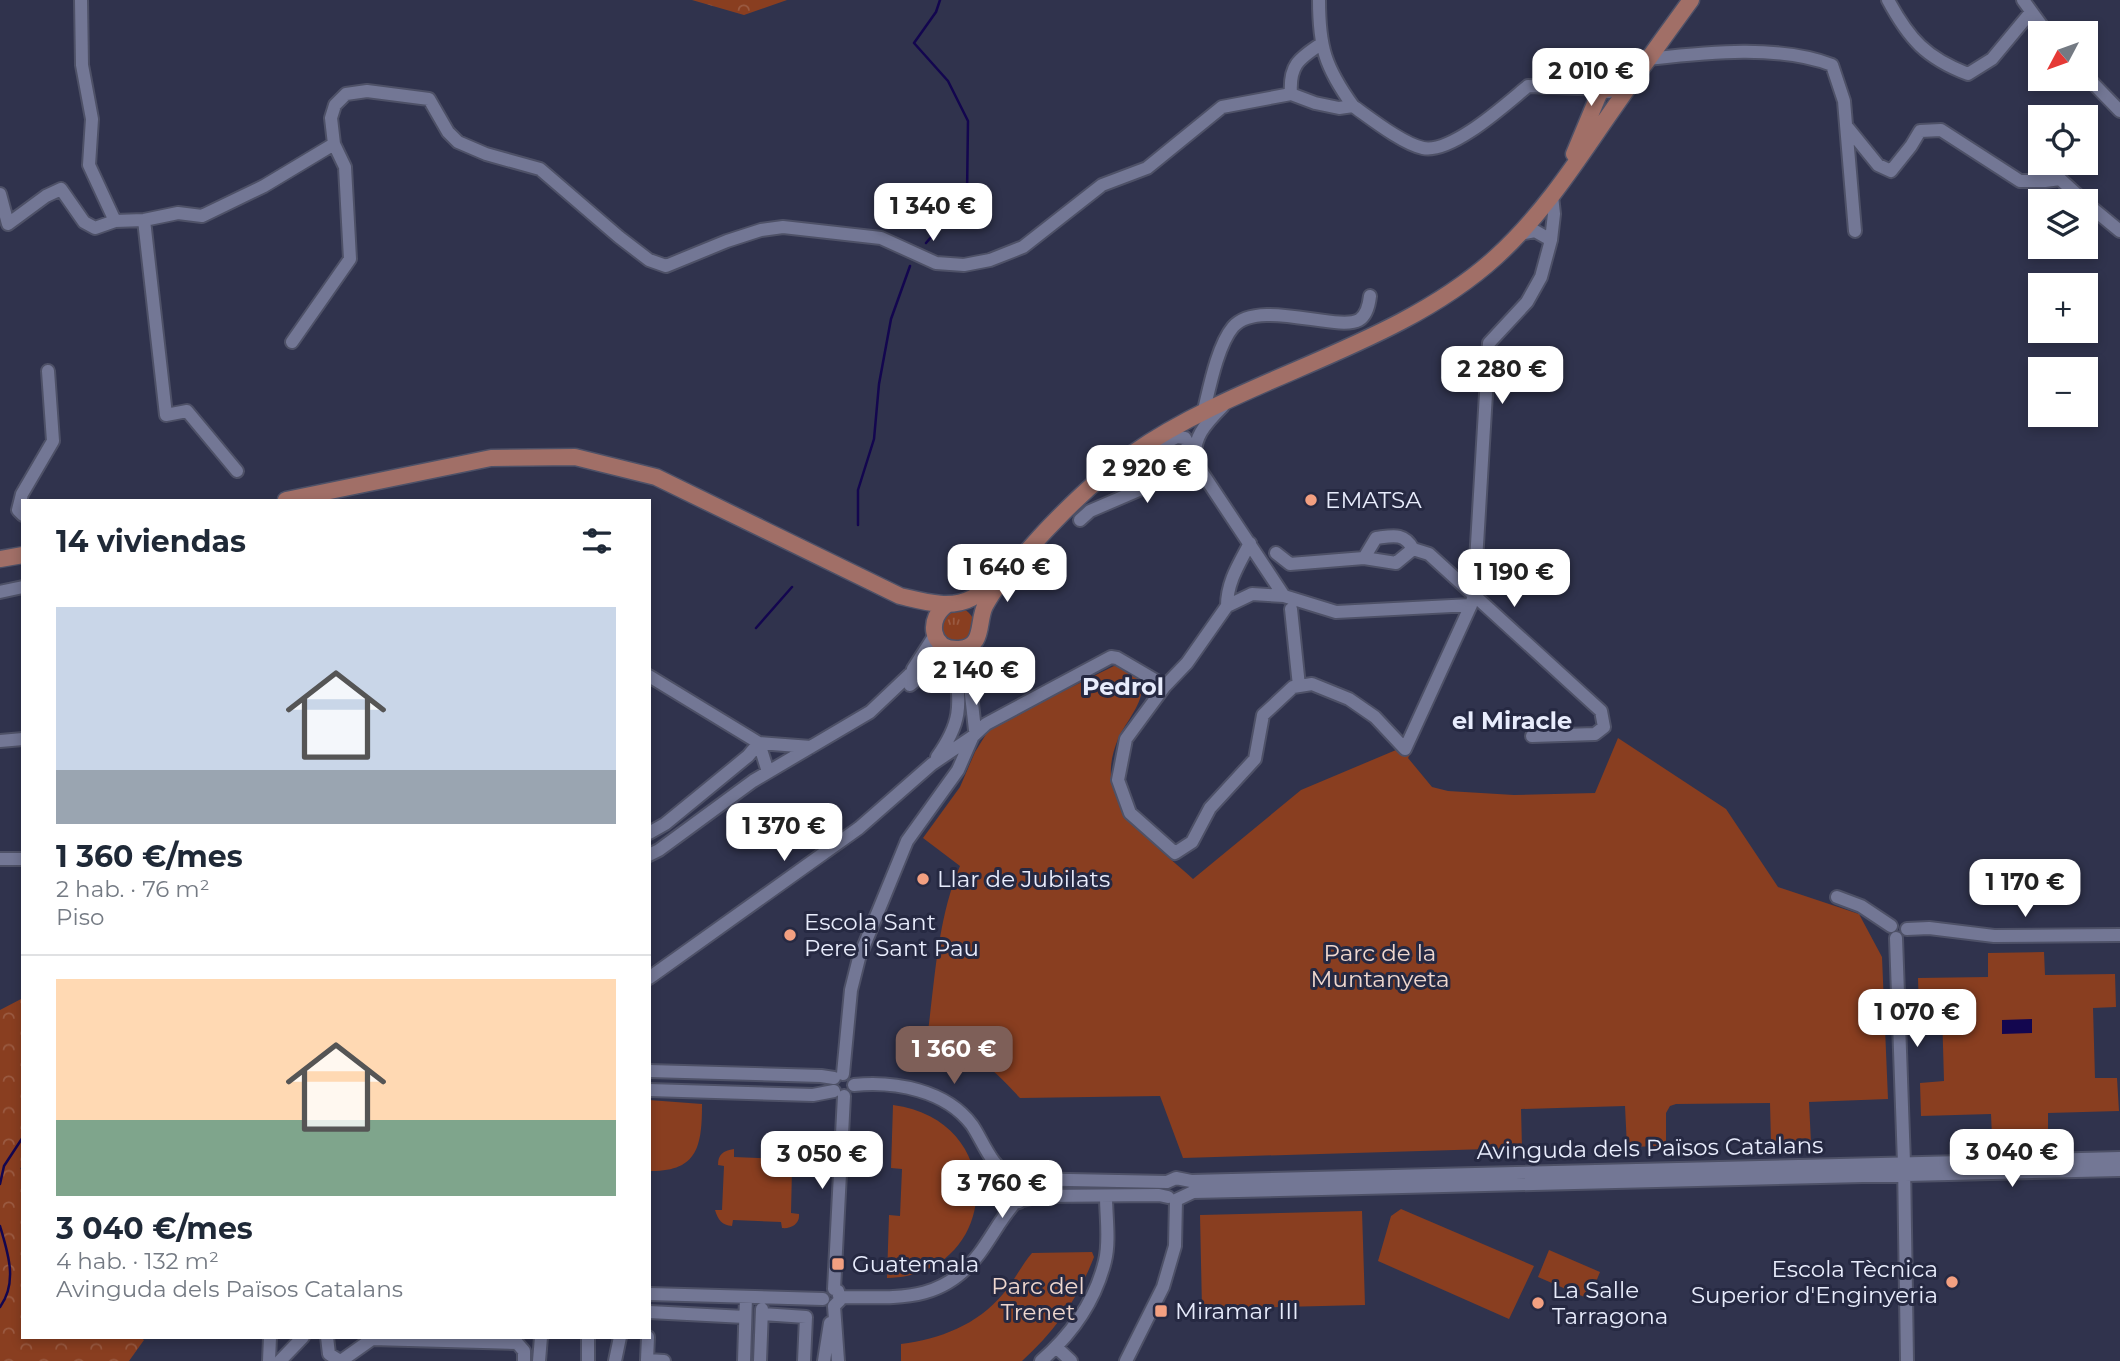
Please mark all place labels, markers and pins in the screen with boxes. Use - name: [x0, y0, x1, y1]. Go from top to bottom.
- pin: 2 010 €: [1526, 48, 1656, 108]
- pin: 1 340 €: [868, 184, 998, 243]
- pin: 2 280 €: [1437, 346, 1567, 406]
- pin: 2 920 €: [1082, 446, 1212, 505]
- place label: EMATSA: [1325, 486, 1422, 514]
- marker: EMATSA: [1303, 492, 1319, 508]
- pin: 1 640 €: [942, 544, 1072, 604]
- pin: 1 190 €: [1449, 550, 1579, 609]
- pin: 2 140 €: [911, 648, 1041, 707]
- pin: 1 370 €: [719, 804, 849, 863]
- pin: 1 170 €: [1960, 860, 2090, 919]
- place label: Llar de Jubilats: [937, 865, 1110, 893]
- marker: Llar de Jubilats: [915, 871, 931, 887]
- place label: Escola Sant Pere i Sant Pau: [804, 908, 979, 962]
- marker: Escola Sant Pere i Sant Pau: [782, 927, 798, 943]
- pin: 1 070 €: [1852, 990, 1982, 1049]
- pin: 1 360 €: [889, 1026, 1019, 1086]
- pin: 3 040 €: [1947, 1130, 2077, 1189]
- pin: 3 050 €: [757, 1132, 887, 1191]
- pin: 3 760 €: [937, 1160, 1067, 1220]
- place label: Guatemala: [852, 1250, 979, 1278]
- place label: Escola Tècnica Superior d'Enginyeria: [1691, 1255, 1938, 1309]
- marker: Guatemala: [830, 1256, 846, 1272]
- marker: Escola Tècnica Superior d'Enginyeria: [1944, 1274, 1960, 1290]
- place label: La Salle Tarragona: [1552, 1276, 1668, 1330]
- marker: La Salle Tarragona: [1530, 1295, 1546, 1311]
- place label: Miramar III: [1175, 1297, 1299, 1325]
- marker: Miramar III: [1153, 1303, 1169, 1319]

